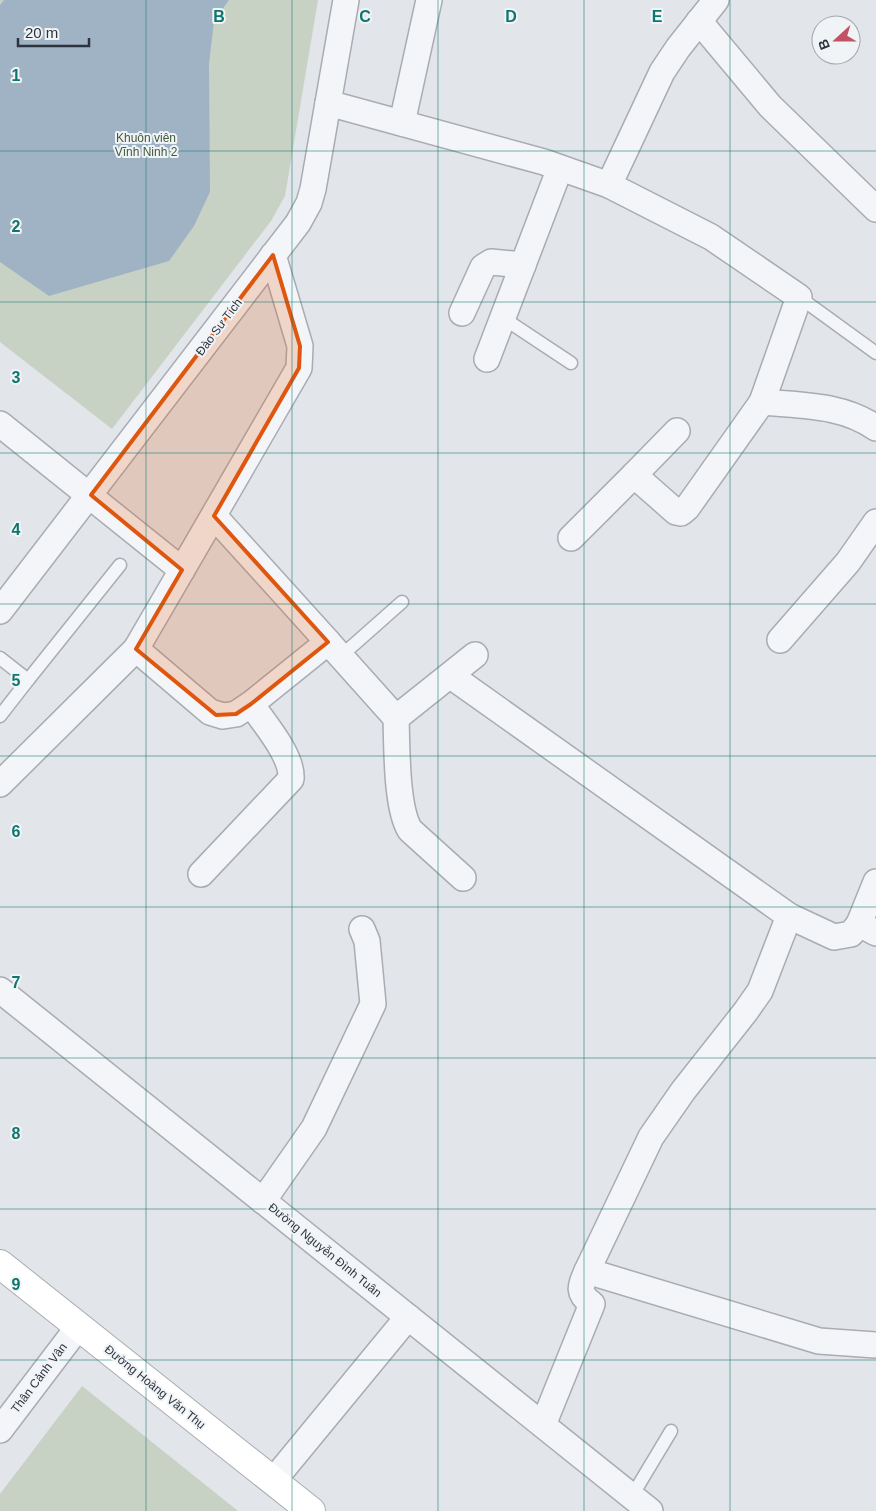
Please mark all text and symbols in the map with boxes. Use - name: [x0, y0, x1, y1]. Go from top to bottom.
- text: B: [213, 8, 225, 25]
- text: C: [359, 8, 371, 25]
- text: D: [505, 8, 517, 25]
- text: E: [652, 8, 663, 25]
- scale bar: [18, 15, 89, 47]
- north arrow: [811, 15, 861, 65]
- text: 20 m: [25, 24, 58, 41]
- text: B: [815, 37, 833, 52]
- text: 1: [12, 67, 21, 84]
- park label: Khuôn viên Vĩnh Ninh 2: [115, 131, 178, 159]
- text: 2: [12, 218, 21, 235]
- street label: Đào Sư Tích: [193, 296, 245, 358]
- text: 3: [12, 369, 21, 386]
- text: 4: [12, 521, 21, 538]
- text: 5: [12, 672, 21, 689]
- text: 6: [12, 823, 21, 840]
- text: 7: [12, 974, 21, 991]
- text: 8: [12, 1125, 21, 1142]
- street label: Đường Nguyễn Đình Tuân: [266, 1199, 385, 1300]
- text: 9: [12, 1276, 21, 1293]
- street label: Thân Cảnh Vân: [8, 1340, 70, 1416]
- street label: Đường Hoàng Văn Thụ: [102, 1342, 208, 1432]

